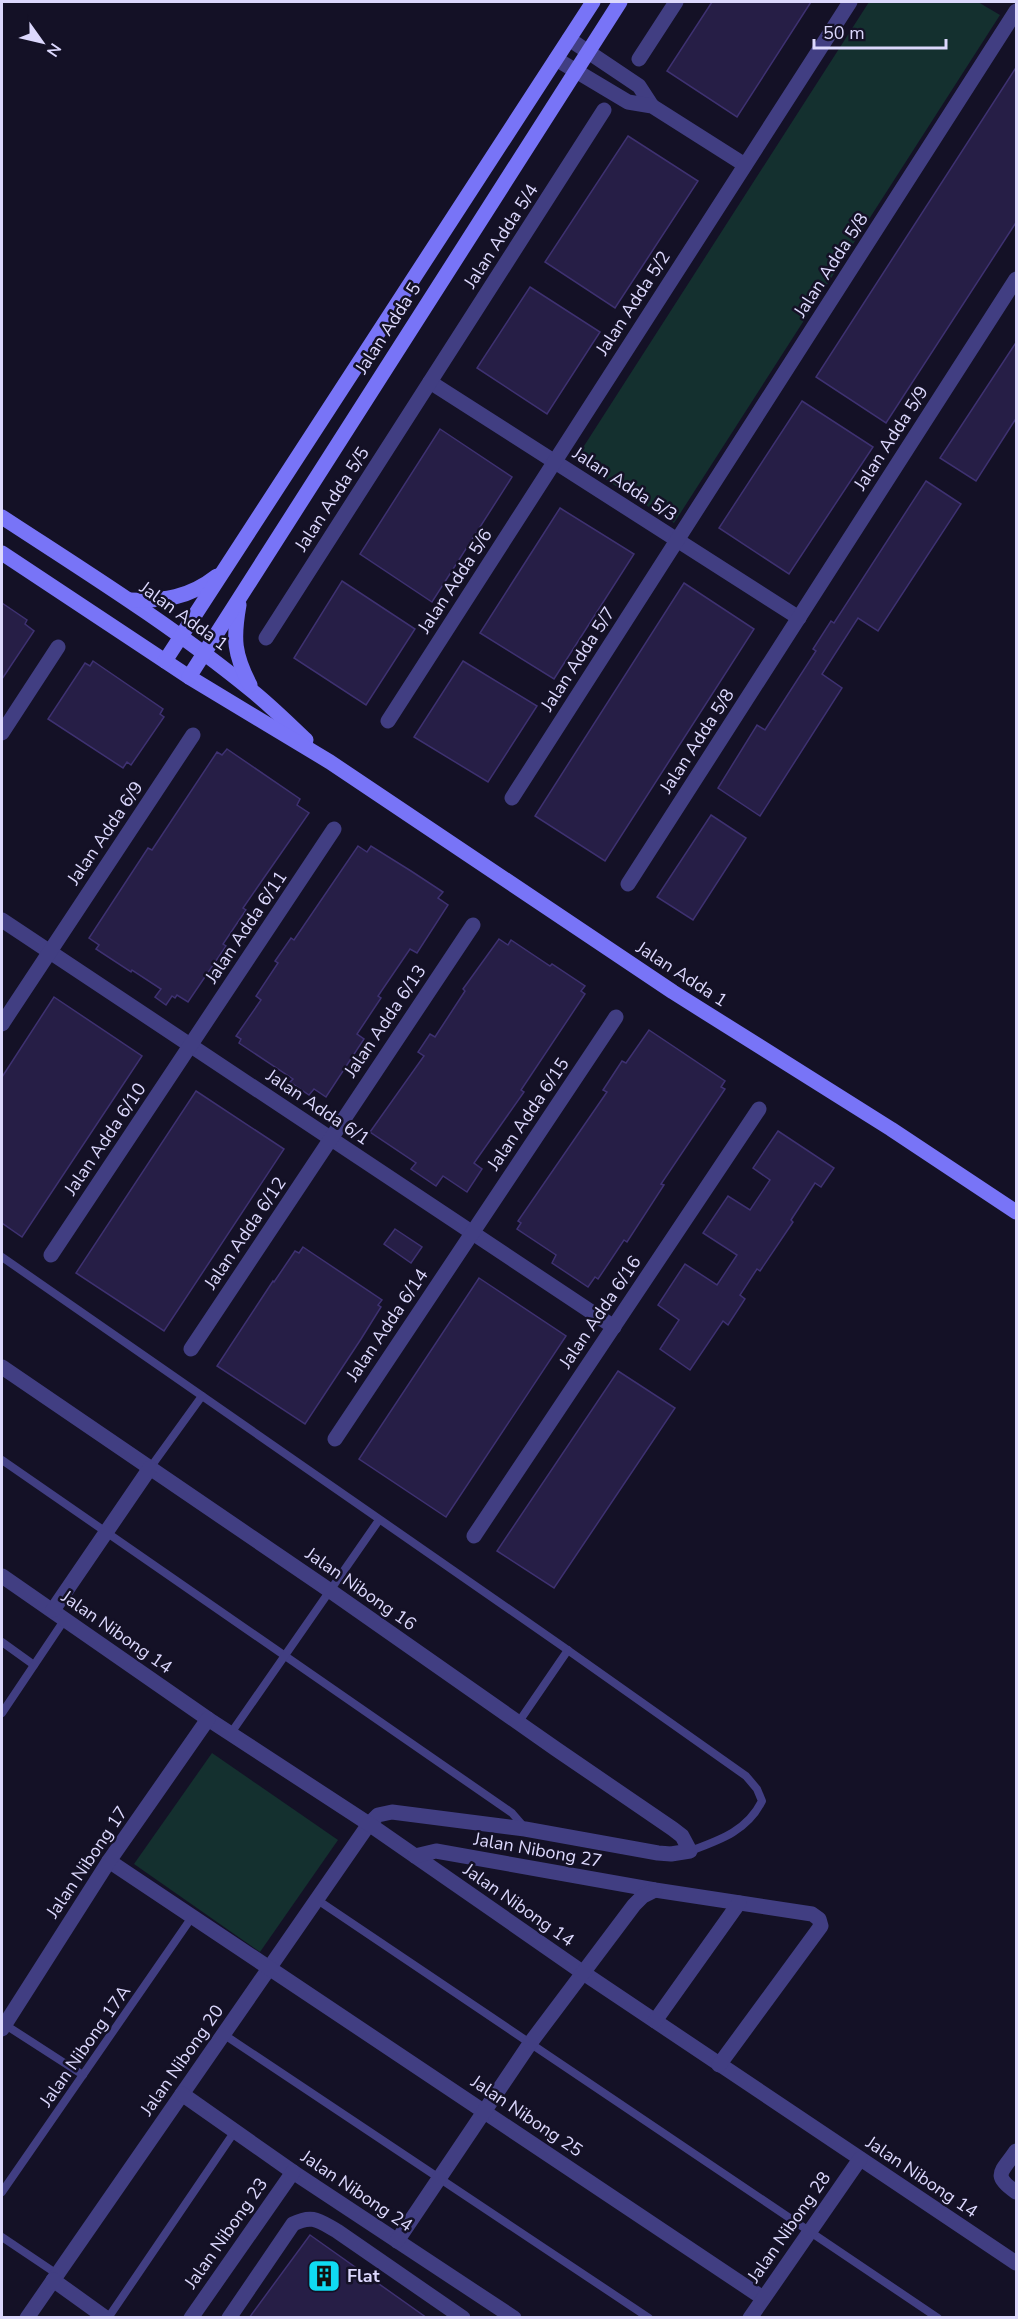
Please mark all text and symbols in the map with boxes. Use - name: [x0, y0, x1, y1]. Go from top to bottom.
- north arrow: [12, 12, 72, 72]
- scale bar: [814, 12, 946, 50]
- text: 50 m: [823, 21, 865, 45]
- text: N: [41, 39, 66, 61]
- street label: Jalan Adda 5/4: [458, 179, 544, 294]
- street label: Jalan Adda 5/8: [788, 208, 874, 323]
- street label: Jalan Adda 5/2: [590, 246, 676, 361]
- street label: Jalan Adda 5: [349, 278, 426, 379]
- street label: Jalan Adda 5/9: [848, 381, 934, 496]
- street label: Jalan Adda 5/3: [567, 441, 682, 527]
- street label: Jalan Adda 5/5: [289, 442, 375, 557]
- street label: Jalan Adda 5/6: [412, 524, 498, 639]
- street label: Jalan Adda 1: [134, 575, 233, 656]
- street label: Jalan Adda 5/7: [535, 602, 621, 717]
- street label: Jalan Adda 5/8: [654, 684, 740, 799]
- street label: Jalan Adda 6/9: [61, 777, 148, 890]
- street label: Jalan Adda 6/11: [199, 866, 293, 989]
- street label: Jalan Adda 1: [631, 935, 732, 1012]
- street label: Jalan Adda 6/13: [338, 960, 432, 1083]
- street label: Jalan Adda 6/15: [481, 1053, 575, 1176]
- street label: Jalan Adda 6/1: [261, 1063, 374, 1150]
- street label: Jalan Adda 6/10: [58, 1078, 152, 1201]
- street label: Jalan Adda 6/12: [198, 1172, 292, 1295]
- street label: Jalan Adda 6/16: [553, 1251, 647, 1374]
- street label: Jalan Adda 6/14: [340, 1264, 434, 1387]
- street label: Jalan Nibong 16: [300, 1541, 421, 1636]
- street label: Jalan Nibong 14: [56, 1584, 177, 1679]
- street label: Jalan Nibong 17: [40, 1801, 133, 1923]
- street label: Jalan Nibong 27: [471, 1827, 604, 1873]
- street label: Jalan Nibong 14: [458, 1857, 579, 1952]
- street label: Jalan Nibong 17A: [34, 1980, 136, 2112]
- street label: Jalan Nibong 20: [134, 2000, 229, 2121]
- street label: Jalan Nibong 25: [466, 2069, 588, 2162]
- street label: Jalan Nibong 14: [861, 2130, 983, 2223]
- street label: Jalan Nibong 24: [296, 2144, 418, 2237]
- street label: Jalan Nibong 28: [741, 2167, 836, 2288]
- street label: Jalan Nibong 23: [178, 2173, 273, 2294]
- building icon: Flat: [306, 2258, 342, 2294]
- place label: Flat: [347, 2264, 380, 2288]

